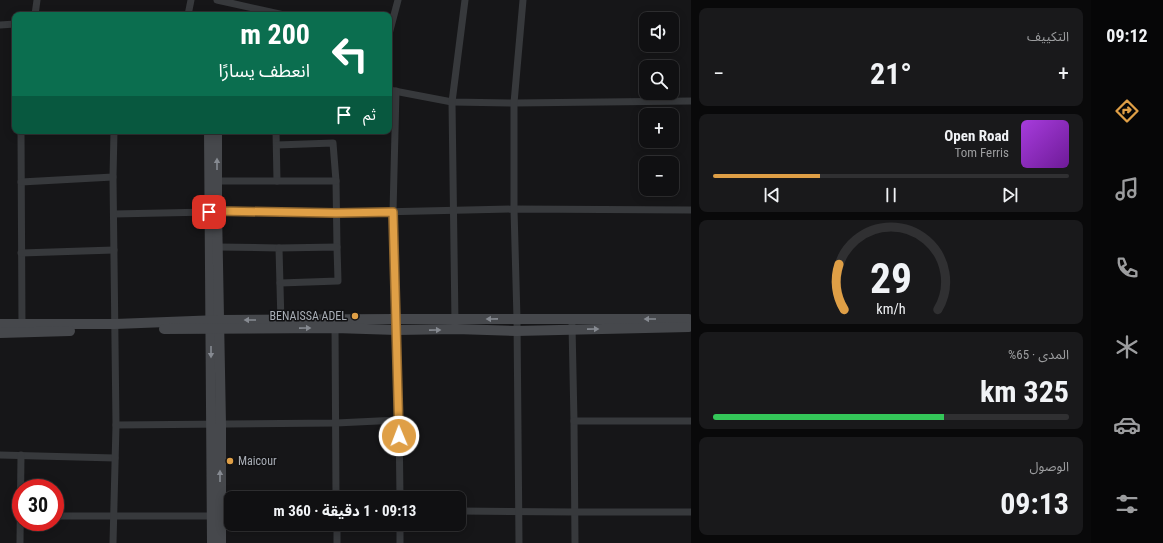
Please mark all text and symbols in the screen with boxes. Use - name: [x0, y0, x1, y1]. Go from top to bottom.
- map controls: [639, 12, 679, 196]
- button: sound: [639, 12, 679, 52]
- text: 200 m: [240, 18, 310, 51]
- text: 09:12: [1106, 25, 1148, 46]
- icon: left: [324, 28, 376, 80]
- text: التكييف: [1027, 29, 1069, 44]
- text: 21°: [870, 56, 912, 91]
- text: انعطف يسارًا: [218, 60, 310, 81]
- button: search: [639, 60, 679, 100]
- text: −: [713, 61, 724, 86]
- text: +: [1058, 61, 1069, 86]
- icon: directions: [1113, 97, 1141, 125]
- icon: arrive: [333, 104, 355, 126]
- text: ثم: [363, 106, 376, 124]
- button: +: [639, 108, 679, 148]
- text: Open Road: [944, 127, 1009, 145]
- text: Tom Ferris: [955, 145, 1009, 160]
- button: −: [639, 156, 679, 196]
- one-way arrow: [214, 157, 220, 170]
- icon: music: [1113, 175, 1141, 203]
- icon: previous: [761, 184, 783, 206]
- icon: pause: [880, 184, 902, 206]
- icon: next: [999, 184, 1021, 206]
- pin: [192, 195, 226, 229]
- icon: arrive: [198, 201, 220, 223]
- text: 29: [870, 253, 912, 302]
- icon: phone: [1113, 254, 1141, 282]
- text: km/h: [876, 300, 906, 316]
- place label: BENAISSA ADEL: [269, 309, 347, 323]
- marker: BENAISSA ADEL: [350, 311, 360, 321]
- one-way arrow: [485, 316, 498, 322]
- one-way arrow: [643, 316, 656, 322]
- one-way arrow: [244, 317, 256, 324]
- one-way arrow: [299, 325, 311, 332]
- one-way arrow: [587, 326, 600, 332]
- one-way arrow: [429, 327, 442, 333]
- icon: climate: [1113, 333, 1141, 361]
- one-way arrow: [208, 346, 214, 359]
- text: المدى · 65%: [1008, 347, 1069, 362]
- text: 325 km: [980, 374, 1069, 409]
- icon: car: [1113, 411, 1141, 439]
- position arrow: [378, 415, 420, 457]
- place label: Maicour: [238, 454, 277, 468]
- marker: Maicour: [225, 456, 235, 466]
- text: الوصول: [1029, 459, 1069, 474]
- one-way arrow: [217, 469, 223, 482]
- speed limit sign: 30: [12, 479, 64, 531]
- text: 09:13: [1000, 486, 1069, 521]
- icon: filters: [1113, 490, 1141, 518]
- text: 09:13 · 1 دقيقة · 360 m: [274, 502, 416, 520]

